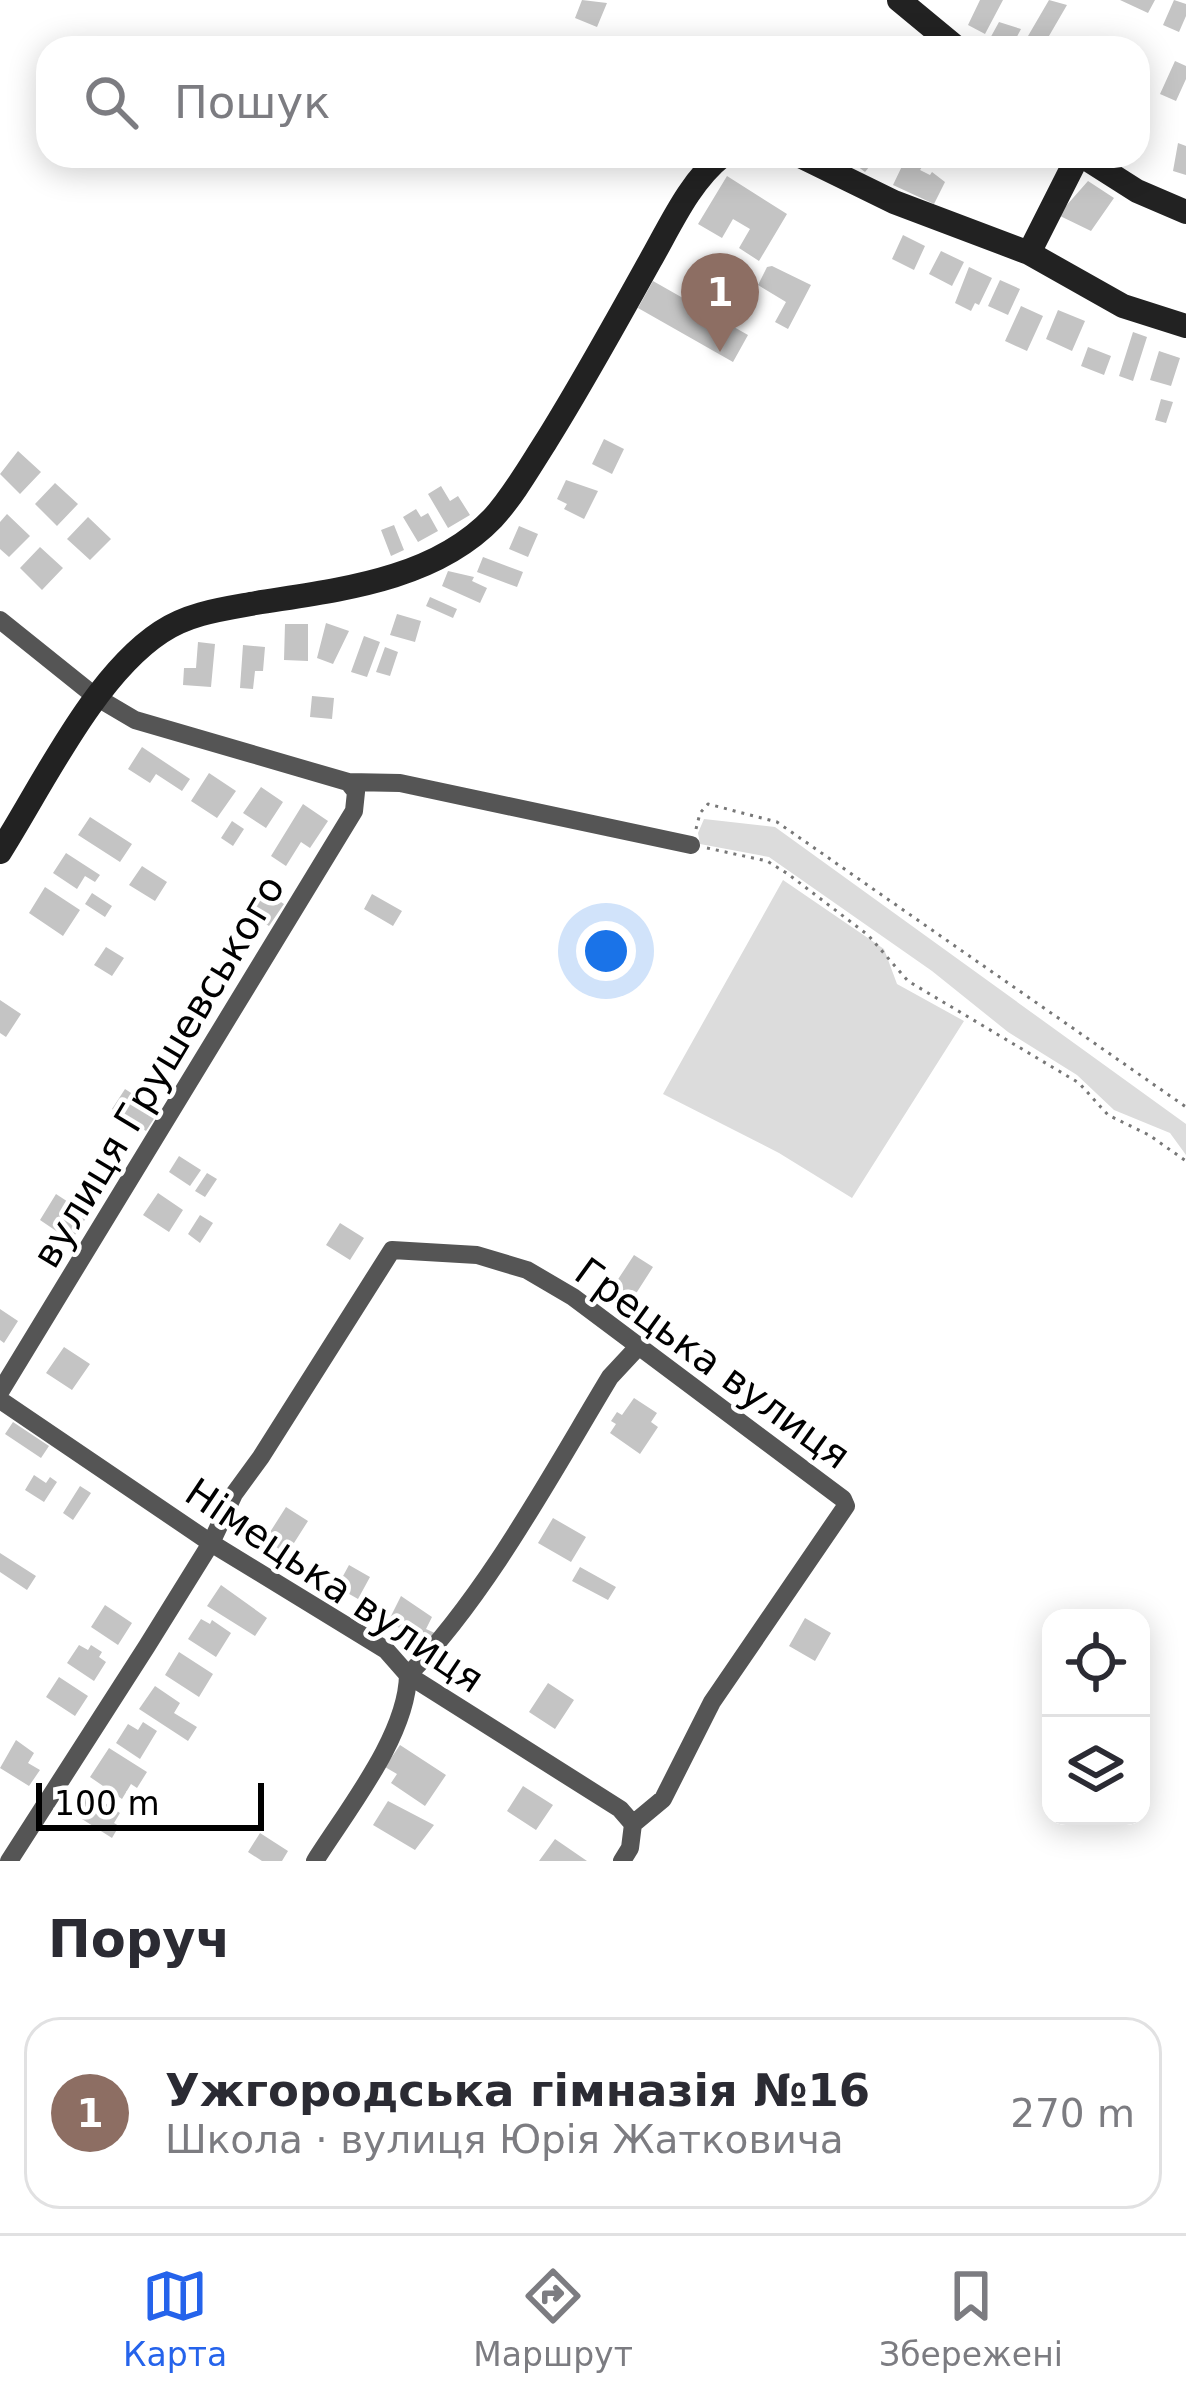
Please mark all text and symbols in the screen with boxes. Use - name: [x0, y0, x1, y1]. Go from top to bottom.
- search box: [36, 36, 1150, 168]
- icon: search: [78, 69, 144, 135]
- text: Пошук: [174, 76, 330, 129]
- pin: 1: [681, 253, 759, 352]
- street label: вулиця Грушевського: [23, 867, 293, 1275]
- your location: [576, 921, 636, 981]
- street label: Грецька вулиця: [567, 1249, 859, 1478]
- street label: Німецька вулиця: [177, 1469, 492, 1702]
- map controls: [1042, 1609, 1150, 1825]
- button: locate: [1042, 1609, 1150, 1717]
- button: layers: [1042, 1717, 1150, 1825]
- scale bar: [36, 1777, 264, 1830]
- text: 100 m: [54, 1784, 160, 1823]
- text: Поруч: [48, 1910, 230, 1969]
- text: Ужгородська гімназія №16: [165, 2064, 870, 2117]
- text: 1: [76, 2091, 104, 2136]
- text: 270 m: [1010, 2091, 1135, 2136]
- text: Школа · вулиця Юрія Жатковича: [165, 2117, 844, 2162]
- tab: Карта: [123, 2263, 227, 2374]
- tab: Маршрут: [473, 2263, 633, 2374]
- tab: Збережені: [879, 2263, 1063, 2374]

